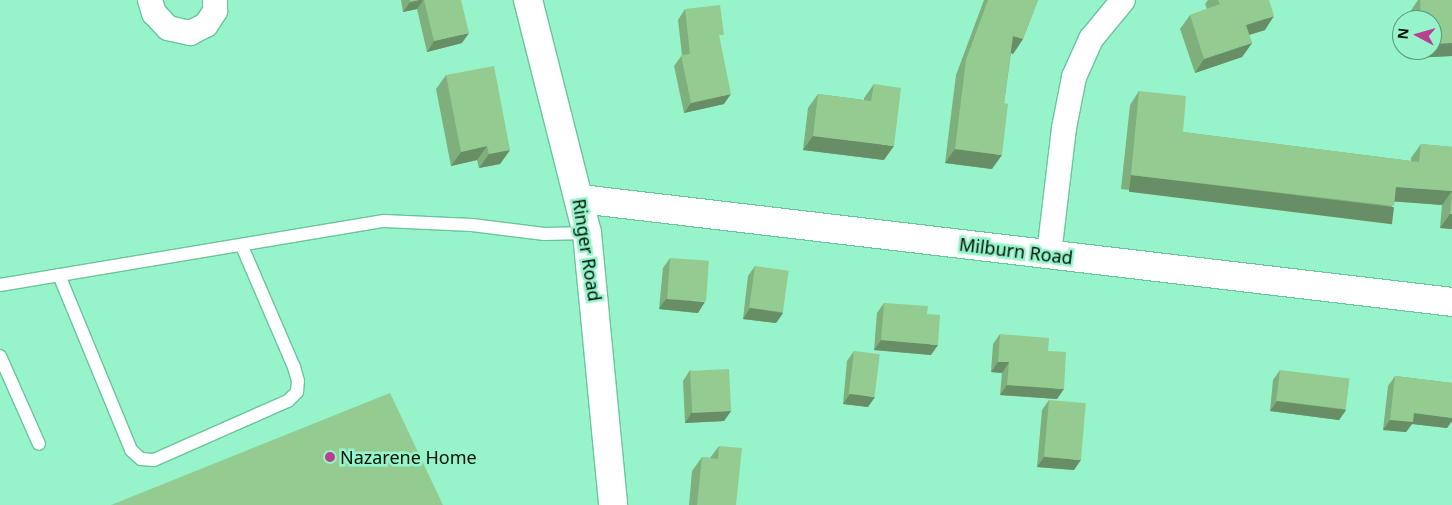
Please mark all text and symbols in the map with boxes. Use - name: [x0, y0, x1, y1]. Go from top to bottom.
- north arrow: [1392, 10, 1442, 60]
- text: N: [1393, 27, 1413, 40]
- street label: Ringer Road: [568, 197, 606, 303]
- street label: Milburn Road: [958, 233, 1074, 269]
- place label: Nazarene Home: [340, 446, 477, 468]
- marker: Nazarene Home: [324, 451, 336, 463]

